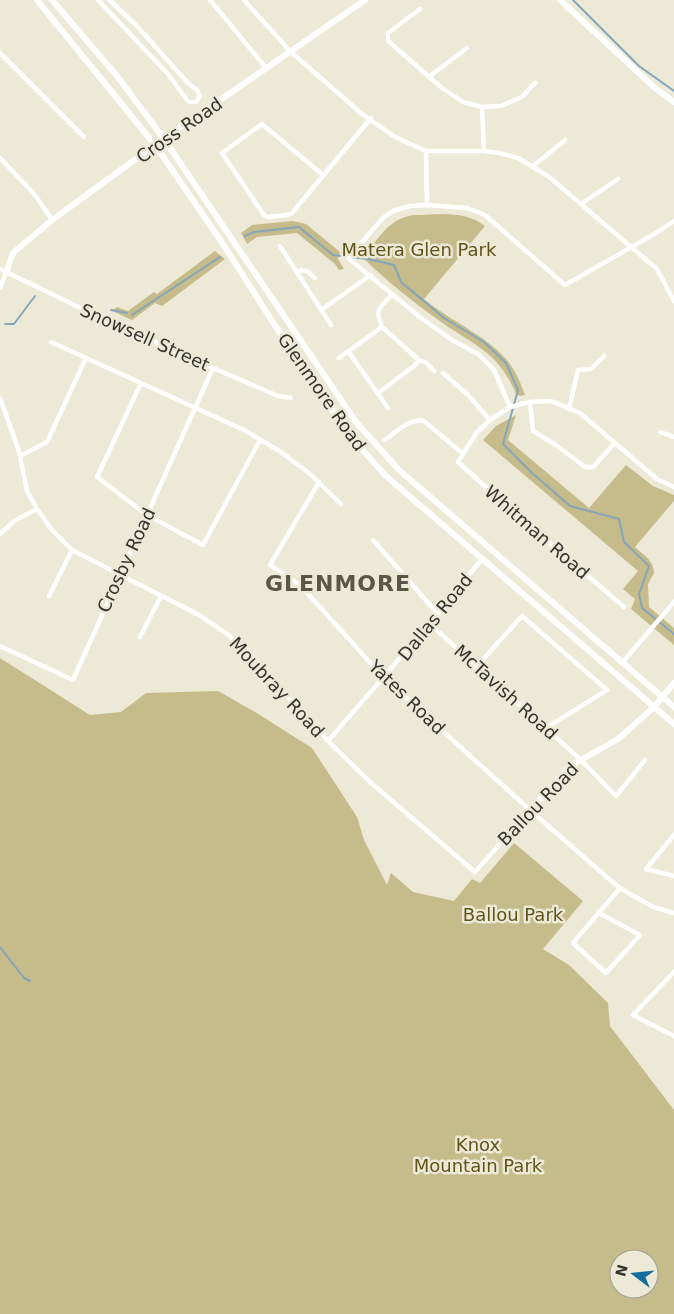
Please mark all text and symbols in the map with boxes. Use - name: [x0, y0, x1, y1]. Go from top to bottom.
- street label: Cross Road: [132, 93, 226, 167]
- park label: Matera Glen Park: [342, 239, 497, 260]
- street label: Snowsell Street: [77, 299, 213, 375]
- street label: Glenmore Road: [274, 329, 370, 455]
- street label: Whitman Road: [480, 481, 594, 583]
- street label: Crosby Road: [93, 504, 159, 616]
- street label: Dallas Road: [393, 569, 477, 665]
- district label: GLENMORE: [265, 571, 411, 596]
- street label: Moubray Road: [225, 633, 329, 741]
- street label: McTavish Road: [450, 640, 562, 744]
- street label: Yates Road: [364, 655, 450, 739]
- street label: Ballou Road: [493, 758, 583, 850]
- park label: Ballou Park: [463, 904, 564, 925]
- park label: Knox Mountain Park: [414, 1134, 543, 1176]
- north arrow: [609, 1249, 659, 1299]
- text: N: [612, 1263, 631, 1278]

